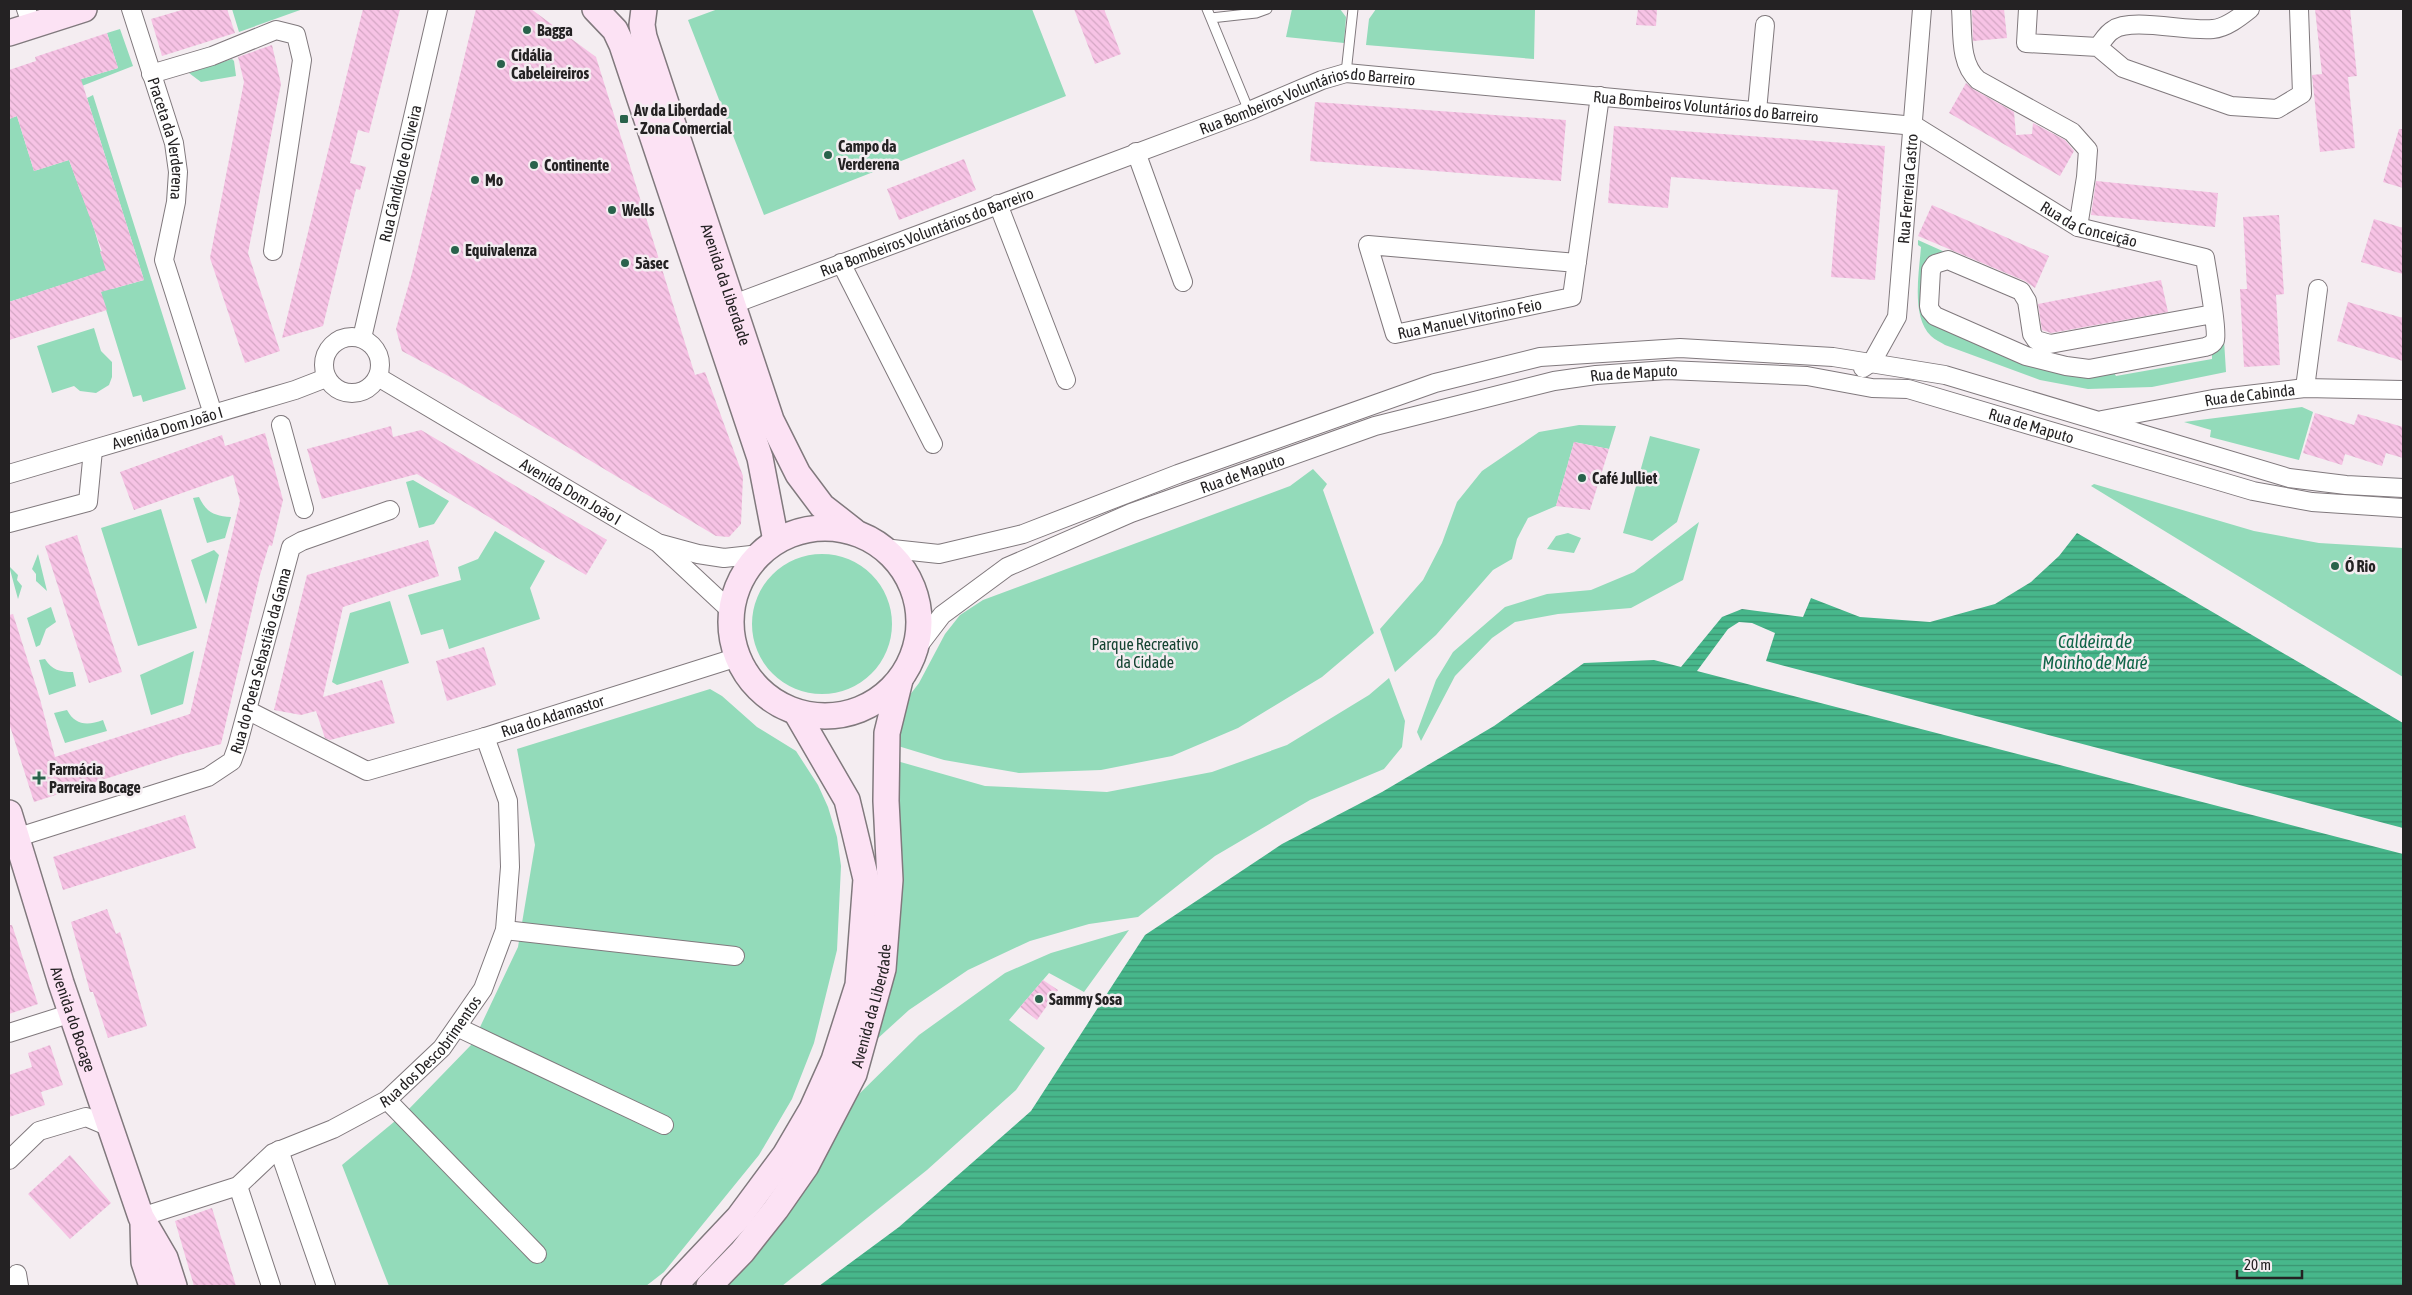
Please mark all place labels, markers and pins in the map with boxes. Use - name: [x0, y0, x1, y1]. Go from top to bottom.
- place label: Bagga: [537, 21, 573, 39]
- marker: Bagga: [521, 24, 533, 36]
- place label: Cidália Cabeleireiros: [511, 46, 589, 82]
- marker: Cidália Cabeleireiros: [495, 58, 507, 70]
- place label: Av da Liberdade - Zona Comercial: [633, 101, 733, 137]
- marker: Av da Liberdade - Zona Comercial: [618, 113, 630, 125]
- place label: Campo da Verderena: [837, 137, 899, 173]
- marker: Campo da Verderena: [822, 149, 834, 161]
- place label: Continente: [544, 156, 609, 174]
- marker: Continente: [528, 159, 540, 171]
- place label: Mo: [485, 171, 504, 189]
- marker: Mo: [469, 174, 481, 186]
- place label: Wells: [621, 201, 655, 219]
- marker: Wells: [606, 204, 618, 216]
- place label: Equivalenza: [465, 241, 537, 259]
- marker: Equivalenza: [449, 244, 461, 256]
- place label: 5àsec: [635, 254, 669, 272]
- marker: 5àsec: [619, 257, 631, 269]
- place label: Café Julliet: [1592, 469, 1658, 487]
- marker: Café Julliet: [1576, 472, 1588, 484]
- place label: Ó Rio: [2345, 557, 2376, 575]
- marker: Ó Rio: [2329, 560, 2341, 572]
- place label: Farmácia Parreira Bocage: [49, 760, 141, 796]
- marker: Farmácia Parreira Bocage: [33, 772, 45, 784]
- place label: Sammy Sosa: [1049, 990, 1122, 1008]
- marker: Sammy Sosa: [1033, 993, 1045, 1005]

